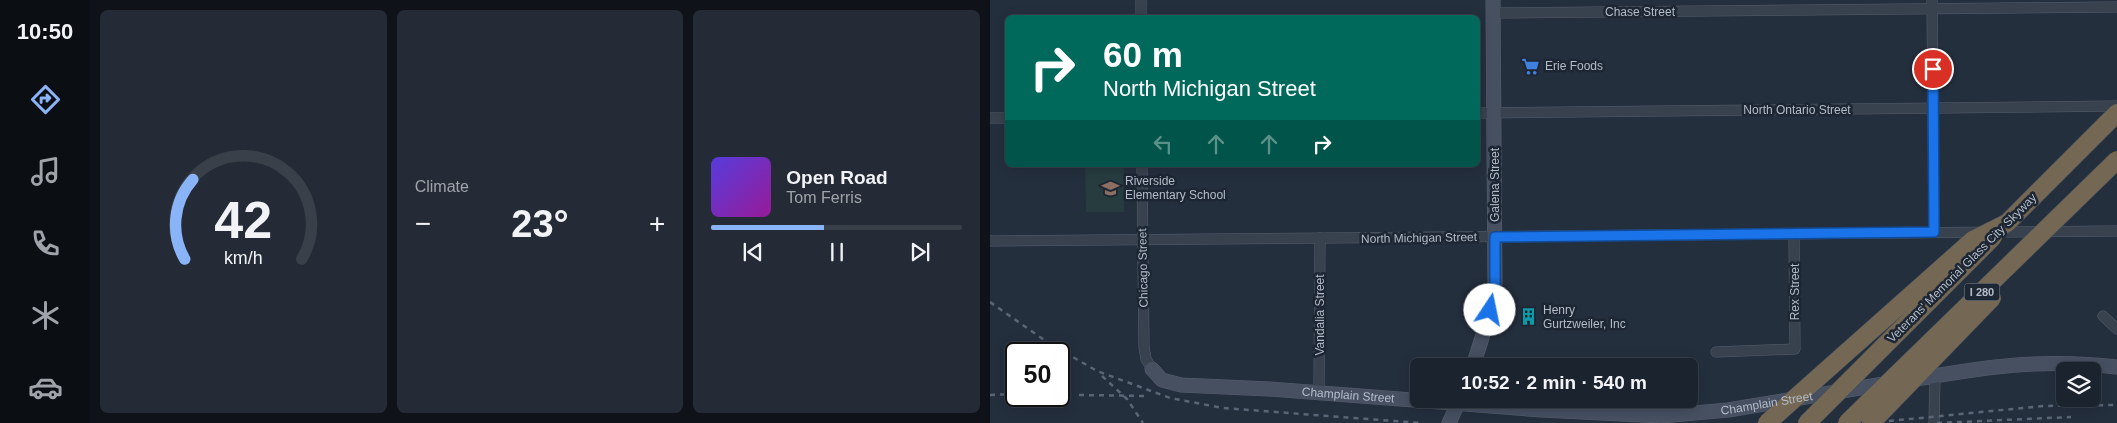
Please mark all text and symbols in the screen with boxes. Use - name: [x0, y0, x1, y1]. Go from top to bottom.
- street label: Chase Street: [1605, 5, 1676, 19]
- text: 10:50: [17, 19, 73, 44]
- icon: right: [1020, 35, 1085, 100]
- text: 60 m: [1103, 35, 1183, 74]
- pin: [1912, 48, 1954, 90]
- icon: arrive: [1919, 55, 1947, 83]
- supermarket icon: Erie Foods: [1521, 56, 1541, 76]
- place label: Erie Foods: [1545, 59, 1603, 73]
- text: North Michigan Street: [1103, 76, 1316, 101]
- icon: directions: [28, 82, 63, 117]
- street label: North Ontario Street: [1743, 103, 1851, 117]
- icon: left: [1149, 130, 1177, 158]
- icon: ahead: [1202, 130, 1230, 158]
- icon: ahead: [1255, 130, 1283, 158]
- icon: right: [1308, 130, 1336, 158]
- street label: Galena Street: [1488, 147, 1502, 222]
- icon: music: [28, 154, 63, 189]
- text: Open Road: [786, 167, 888, 188]
- place label: Riverside Elementary School: [1125, 174, 1226, 202]
- text: Climate: [415, 178, 469, 195]
- school or university icon: Riverside Elementary School: [1101, 178, 1121, 198]
- text: Tom Ferris: [786, 189, 862, 206]
- text: 42: [214, 191, 272, 249]
- street label: Veterans' Memorial Glass City Skyway: [1885, 191, 2039, 345]
- text: 23°: [511, 203, 569, 245]
- text: −: [415, 208, 431, 239]
- text: +: [649, 208, 665, 239]
- icon: phone: [28, 226, 63, 261]
- street label: Chicago Street: [1135, 228, 1151, 308]
- street label: North Michigan Street: [1361, 230, 1478, 246]
- icon: previous: [739, 238, 767, 266]
- icon: pause: [823, 238, 851, 266]
- icon: next: [906, 238, 934, 266]
- text: km/h: [224, 248, 263, 268]
- street label: Rex Street: [1788, 263, 1802, 320]
- street label: Vandalia Street: [1313, 274, 1327, 356]
- position arrow: [1463, 283, 1515, 335]
- road number: I 280: [1964, 284, 2000, 300]
- icon: climate: [28, 298, 63, 333]
- place label: Henry Gurtzweiler, Inc: [1543, 303, 1626, 331]
- building icon: Henry Gurtzweiler, Inc: [1519, 307, 1539, 327]
- speed limit sign: 50: [1005, 342, 1070, 407]
- map controls: [2056, 362, 2101, 407]
- button: layers: [2056, 362, 2101, 407]
- icon: car: [28, 370, 63, 405]
- text: 10:52 · 2 min · 540 m: [1461, 372, 1647, 393]
- street label: Champlain Street: [1301, 385, 1396, 406]
- street label: Champlain Street: [1720, 389, 1814, 418]

